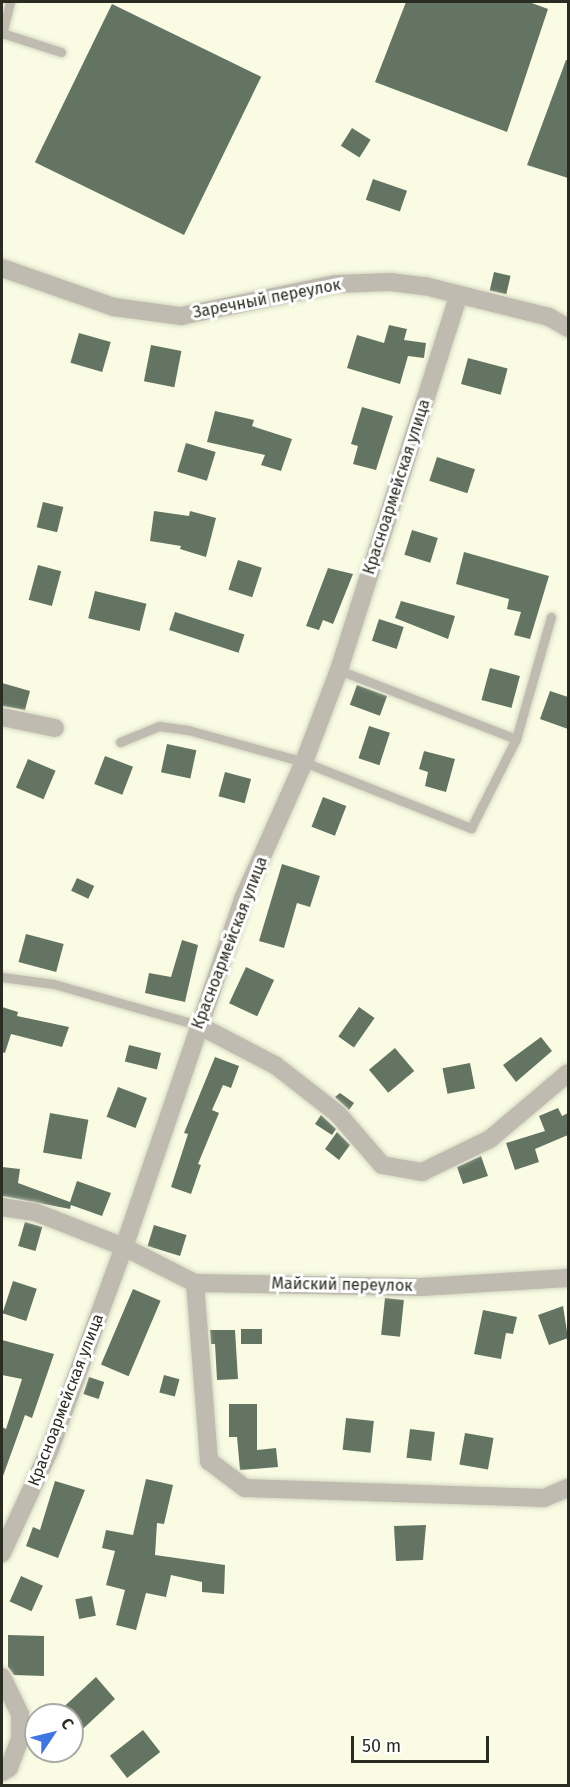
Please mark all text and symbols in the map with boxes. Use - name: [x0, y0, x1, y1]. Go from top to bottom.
- street label: Заречный переулок: [192, 275, 342, 323]
- street label: Красноармейская улица: [360, 397, 434, 577]
- street label: Красноармейская улица: [188, 854, 272, 1032]
- street label: Майский переулок: [271, 1274, 413, 1296]
- street label: Красноармейская улица: [24, 1311, 108, 1489]
- north arrow: [24, 1703, 84, 1763]
- text: С: [57, 1714, 78, 1733]
- scale bar: [354, 1724, 492, 1762]
- text: 50 m: [362, 1735, 401, 1757]

